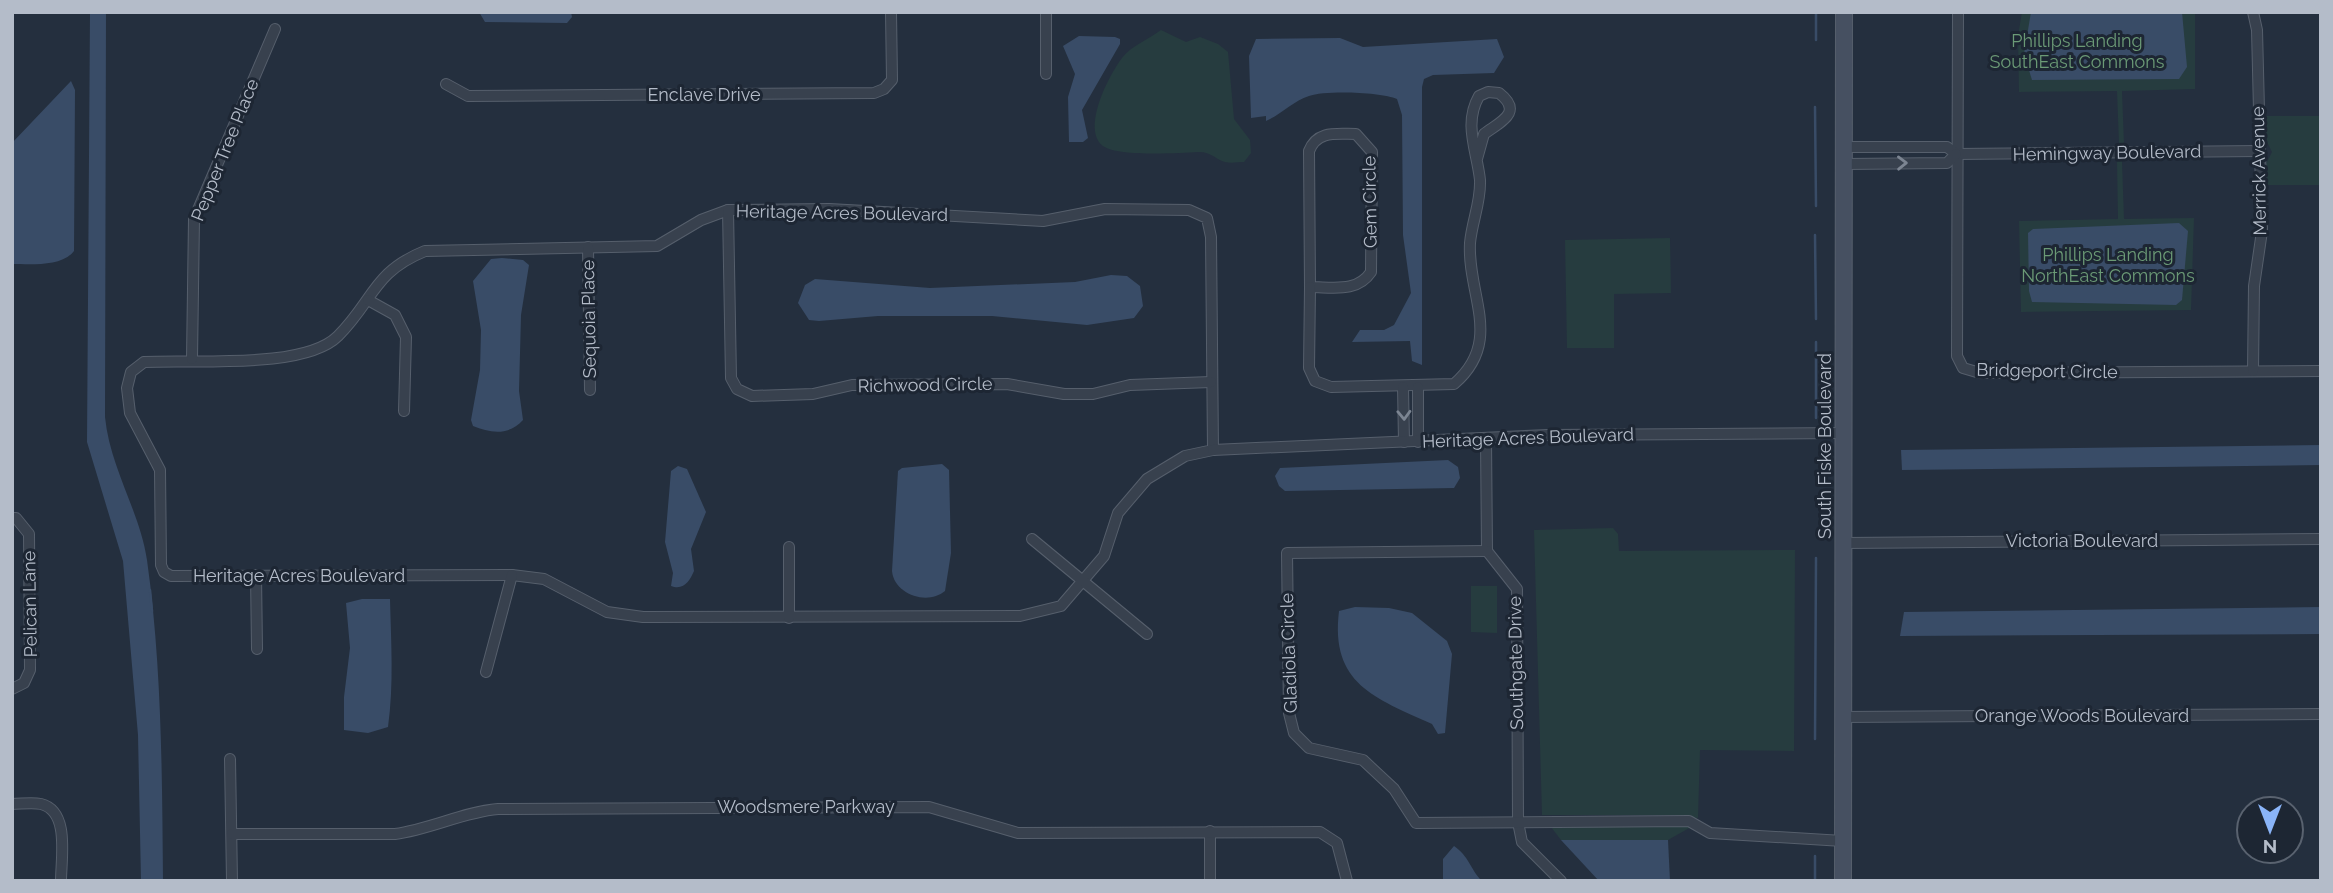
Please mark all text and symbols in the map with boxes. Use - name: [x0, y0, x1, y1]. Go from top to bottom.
- park label: Phillips Landing SouthEast Commons: [1990, 30, 2165, 72]
- street label: Pepper Tree Place: [186, 75, 263, 224]
- street label: Enclave Drive: [647, 84, 761, 105]
- street label: Merrick Avenue: [2247, 106, 2270, 236]
- street label: Hemingway Boulevard: [2013, 140, 2201, 165]
- street label: Gem Circle: [1358, 155, 1381, 248]
- one-way arrow: [1897, 155, 1908, 171]
- street label: Heritage Acres Boulevard: [736, 200, 948, 225]
- park label: Phillips Landing NorthEast Commons: [2021, 244, 2195, 286]
- street label: Sequoia Place: [577, 259, 600, 378]
- street label: South Fiske Boulevard: [1814, 353, 1835, 539]
- street label: Bridgeport Circle: [1976, 359, 2118, 382]
- street label: Richwood Circle: [857, 373, 993, 396]
- one-way arrow: [1396, 409, 1411, 420]
- street label: Heritage Acres Boulevard: [1422, 423, 1634, 452]
- street label: Victoria Boulevard: [2006, 530, 2158, 551]
- street label: Pelican Lane: [18, 550, 41, 657]
- street label: Heritage Acres Boulevard: [193, 565, 405, 586]
- street label: Gladiola Circle: [1276, 592, 1301, 714]
- street label: Southgate Drive: [1504, 596, 1527, 730]
- street label: Orange Woods Boulevard: [1975, 705, 2189, 726]
- north arrow: [2235, 795, 2305, 865]
- street label: Woodsmere Parkway: [717, 796, 895, 817]
- text: N: [2263, 836, 2277, 858]

